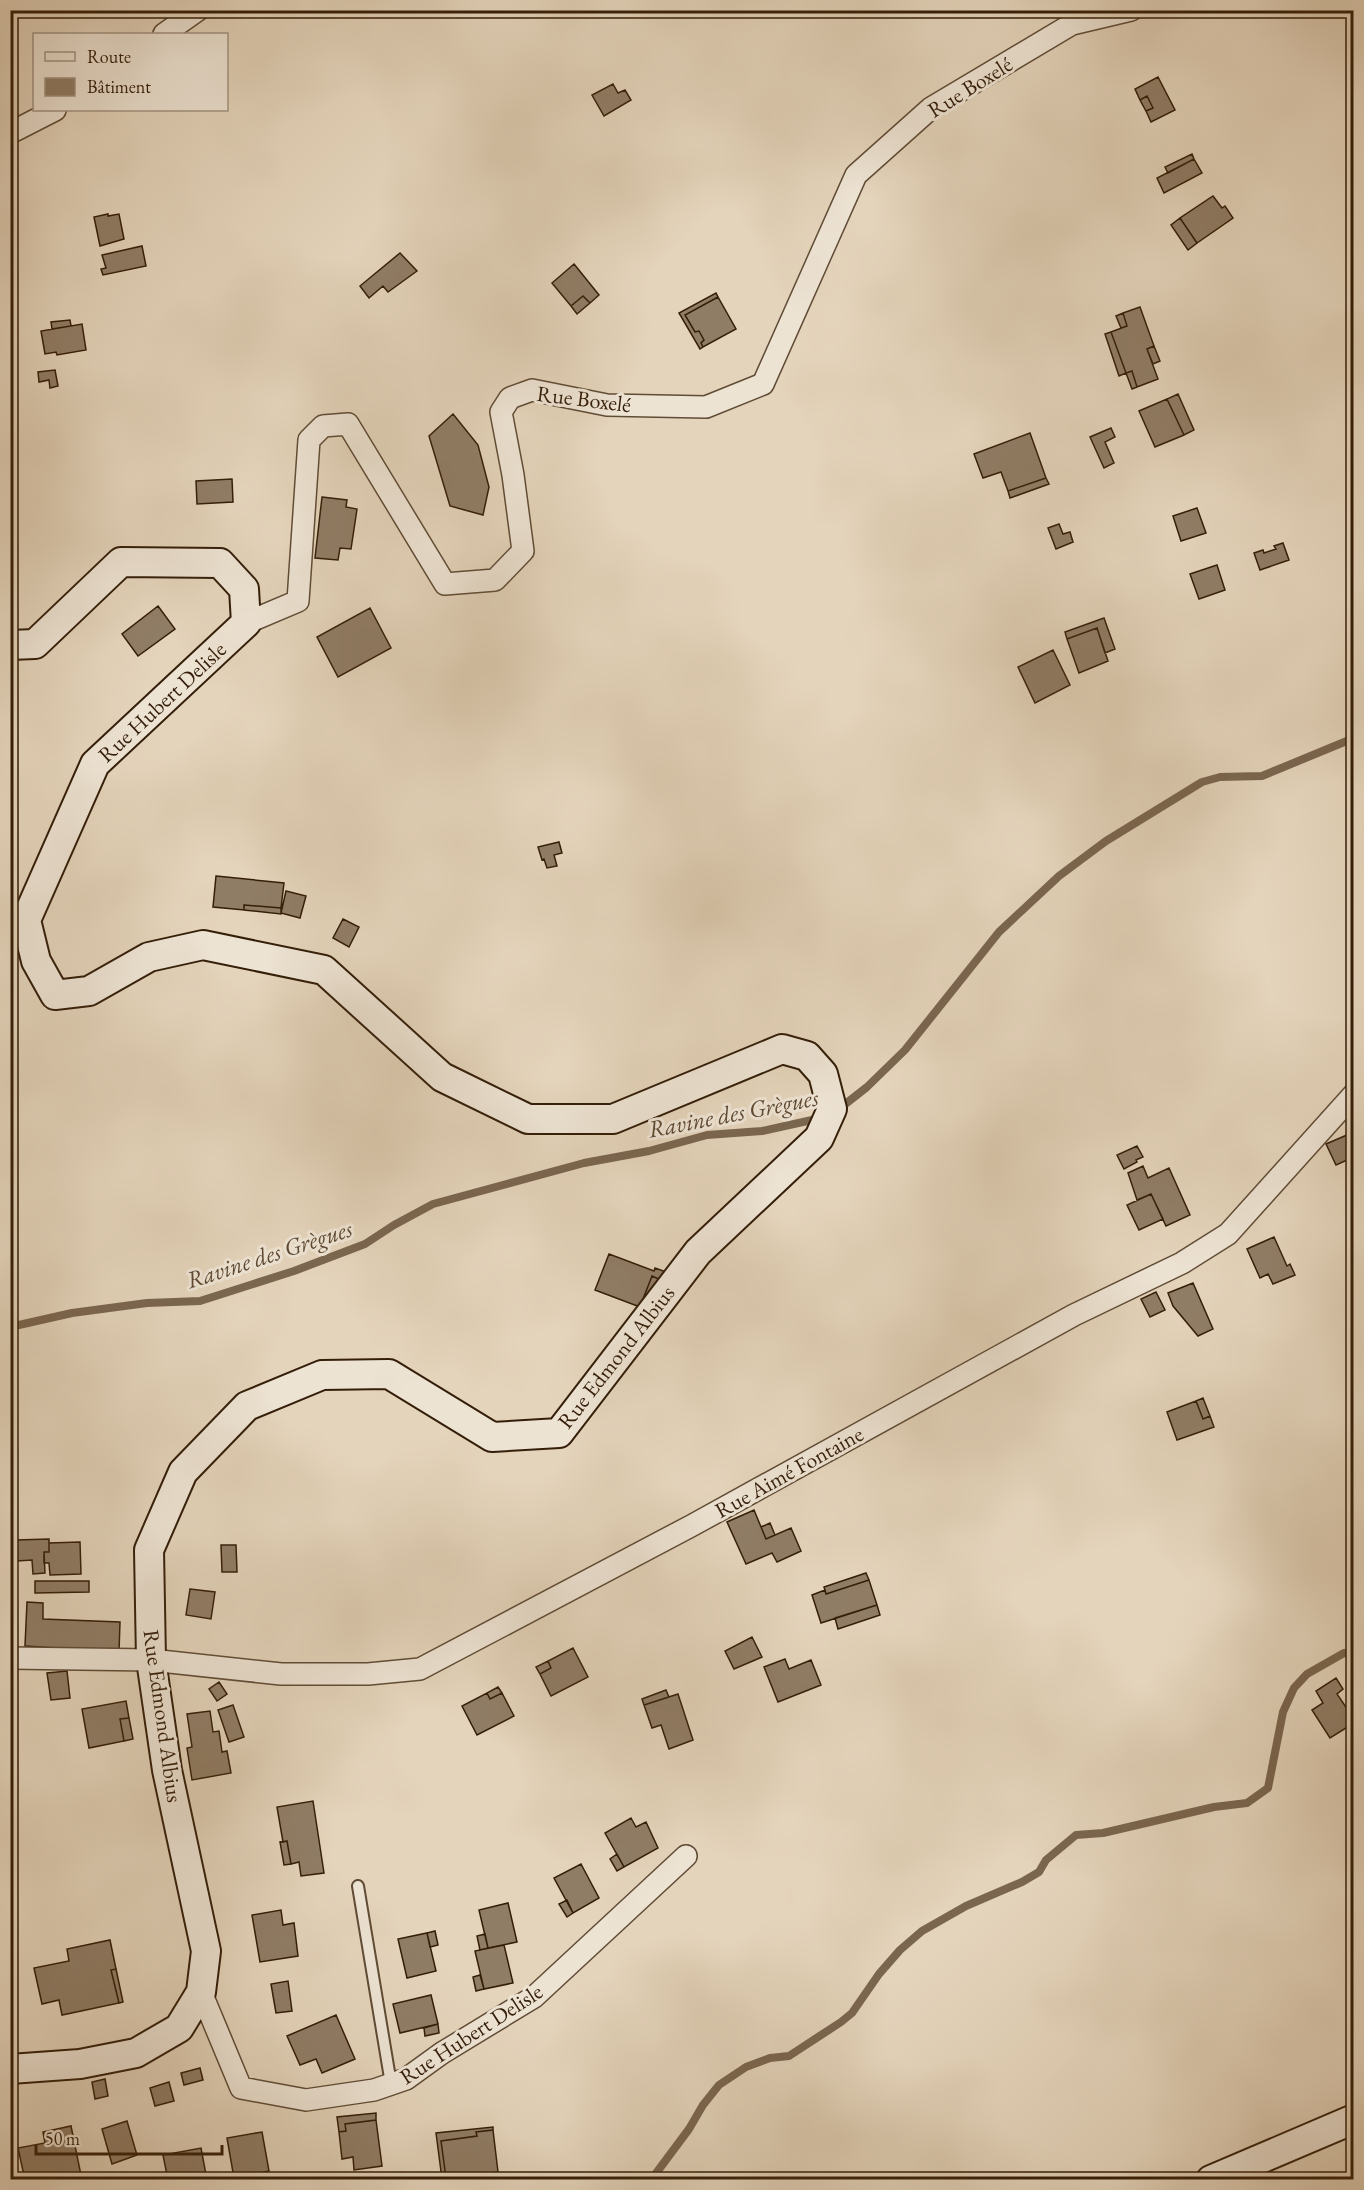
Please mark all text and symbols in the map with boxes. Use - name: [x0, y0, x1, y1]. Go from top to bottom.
- legend: [33, 33, 228, 111]
- text: Route: [87, 45, 131, 68]
- street label: Rue Boxelé: [922, 49, 1018, 124]
- text: Bâtiment: [87, 75, 151, 98]
- street label: Rue Boxelé: [535, 379, 633, 419]
- street label: Rue Hubert Delisle: [92, 635, 233, 769]
- water label: Ravine des Grègues: [645, 1081, 821, 1145]
- water label: Ravine des Grègues: [182, 1212, 356, 1295]
- street label: Rue Edmond Albius: [551, 1279, 681, 1435]
- street label: Rue Aimé Fontaine: [710, 1419, 869, 1525]
- street label: Rue Edmond Albius: [137, 1628, 189, 1804]
- street label: Rue Hubert Delisle: [394, 1977, 548, 2091]
- scale bar: [36, 2118, 222, 2156]
- text: 50 m: [45, 2127, 80, 2150]

